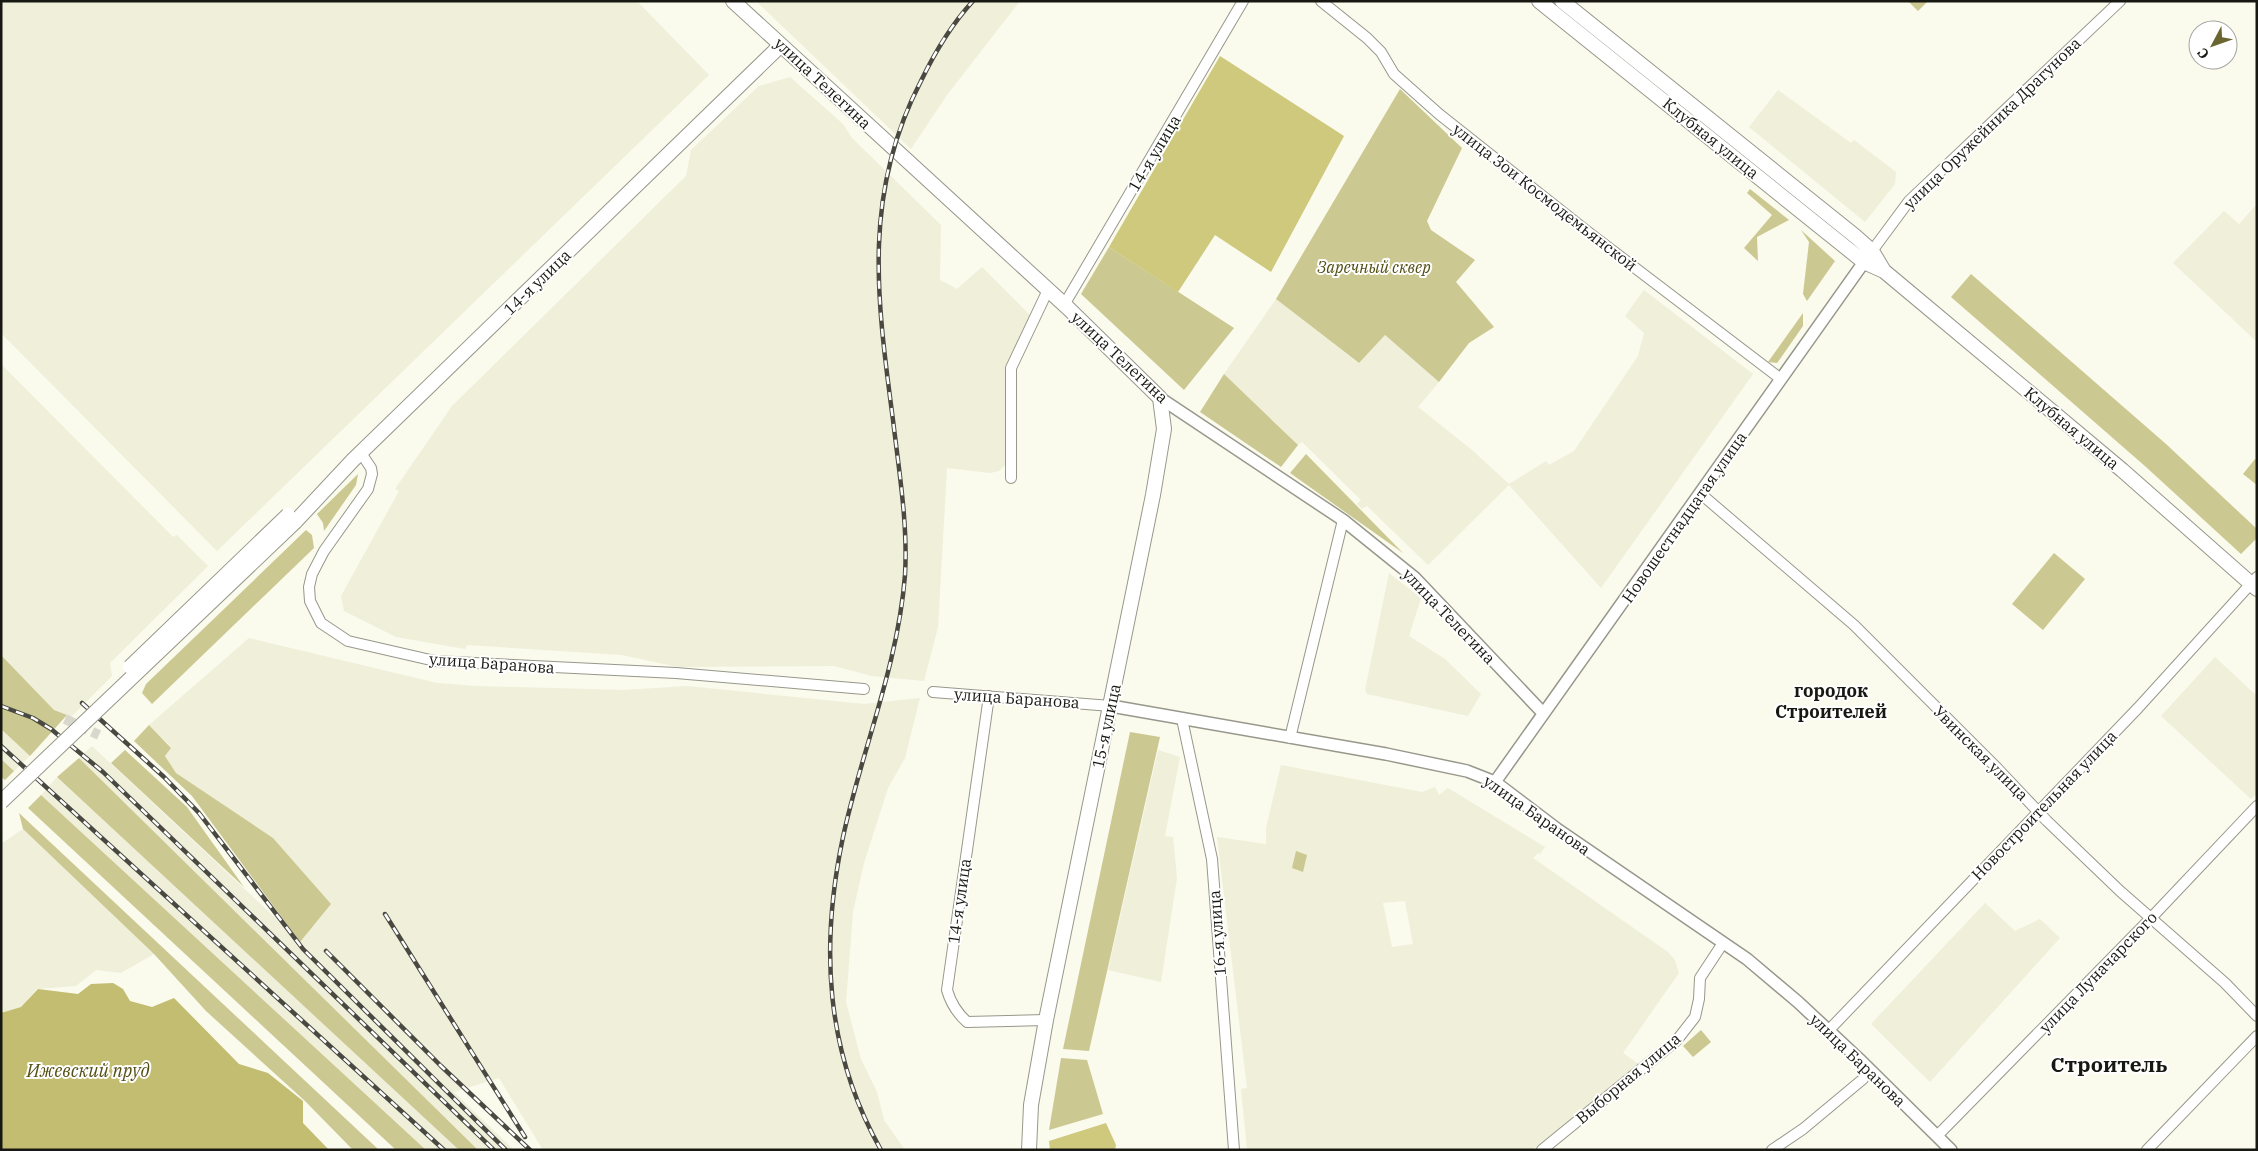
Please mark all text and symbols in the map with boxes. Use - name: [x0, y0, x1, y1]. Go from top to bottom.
- north arrow: [2188, 20, 2238, 70]
- street label: улица Телегина: [770, 33, 876, 133]
- street label: улица Оружейника Драгунова: [1899, 33, 2085, 213]
- text: С: [2193, 44, 2213, 63]
- street label: Клубная улица: [1659, 93, 1763, 183]
- street label: 14-я улица: [1123, 111, 1185, 195]
- street label: улица Зои Космодемьянской: [1449, 119, 1641, 275]
- street label: 14-я улица: [499, 245, 575, 319]
- park label: Заречный сквер: [1317, 257, 1431, 277]
- street label: улица Телегина: [1067, 307, 1173, 407]
- street label: Клубная улица: [2020, 382, 2124, 474]
- street label: Новошестнадцатая улица: [1617, 427, 1751, 607]
- street label: улица Телегина: [1398, 564, 1500, 668]
- street label: улица Баранова: [429, 649, 556, 677]
- district label: городок Строителей: [1775, 679, 1887, 723]
- street label: 15-я улица: [1087, 682, 1125, 770]
- street label: улица Баранова: [954, 684, 1081, 712]
- street label: Увинская улица: [1929, 701, 2033, 805]
- street label: Новостроительная улица: [1967, 726, 2121, 884]
- street label: улица Баранова: [1480, 771, 1594, 859]
- street label: 14-я улица: [943, 857, 975, 945]
- street label: 16-я улица: [1204, 889, 1230, 977]
- street label: улица Луначарского: [2035, 907, 2161, 1037]
- street label: улица Баранова: [1806, 1009, 1910, 1111]
- street label: Выборная улица: [1571, 1028, 1685, 1128]
- district label: Строитель: [2051, 1050, 2167, 1078]
- water label: Ижевский пруд: [26, 1059, 149, 1082]

